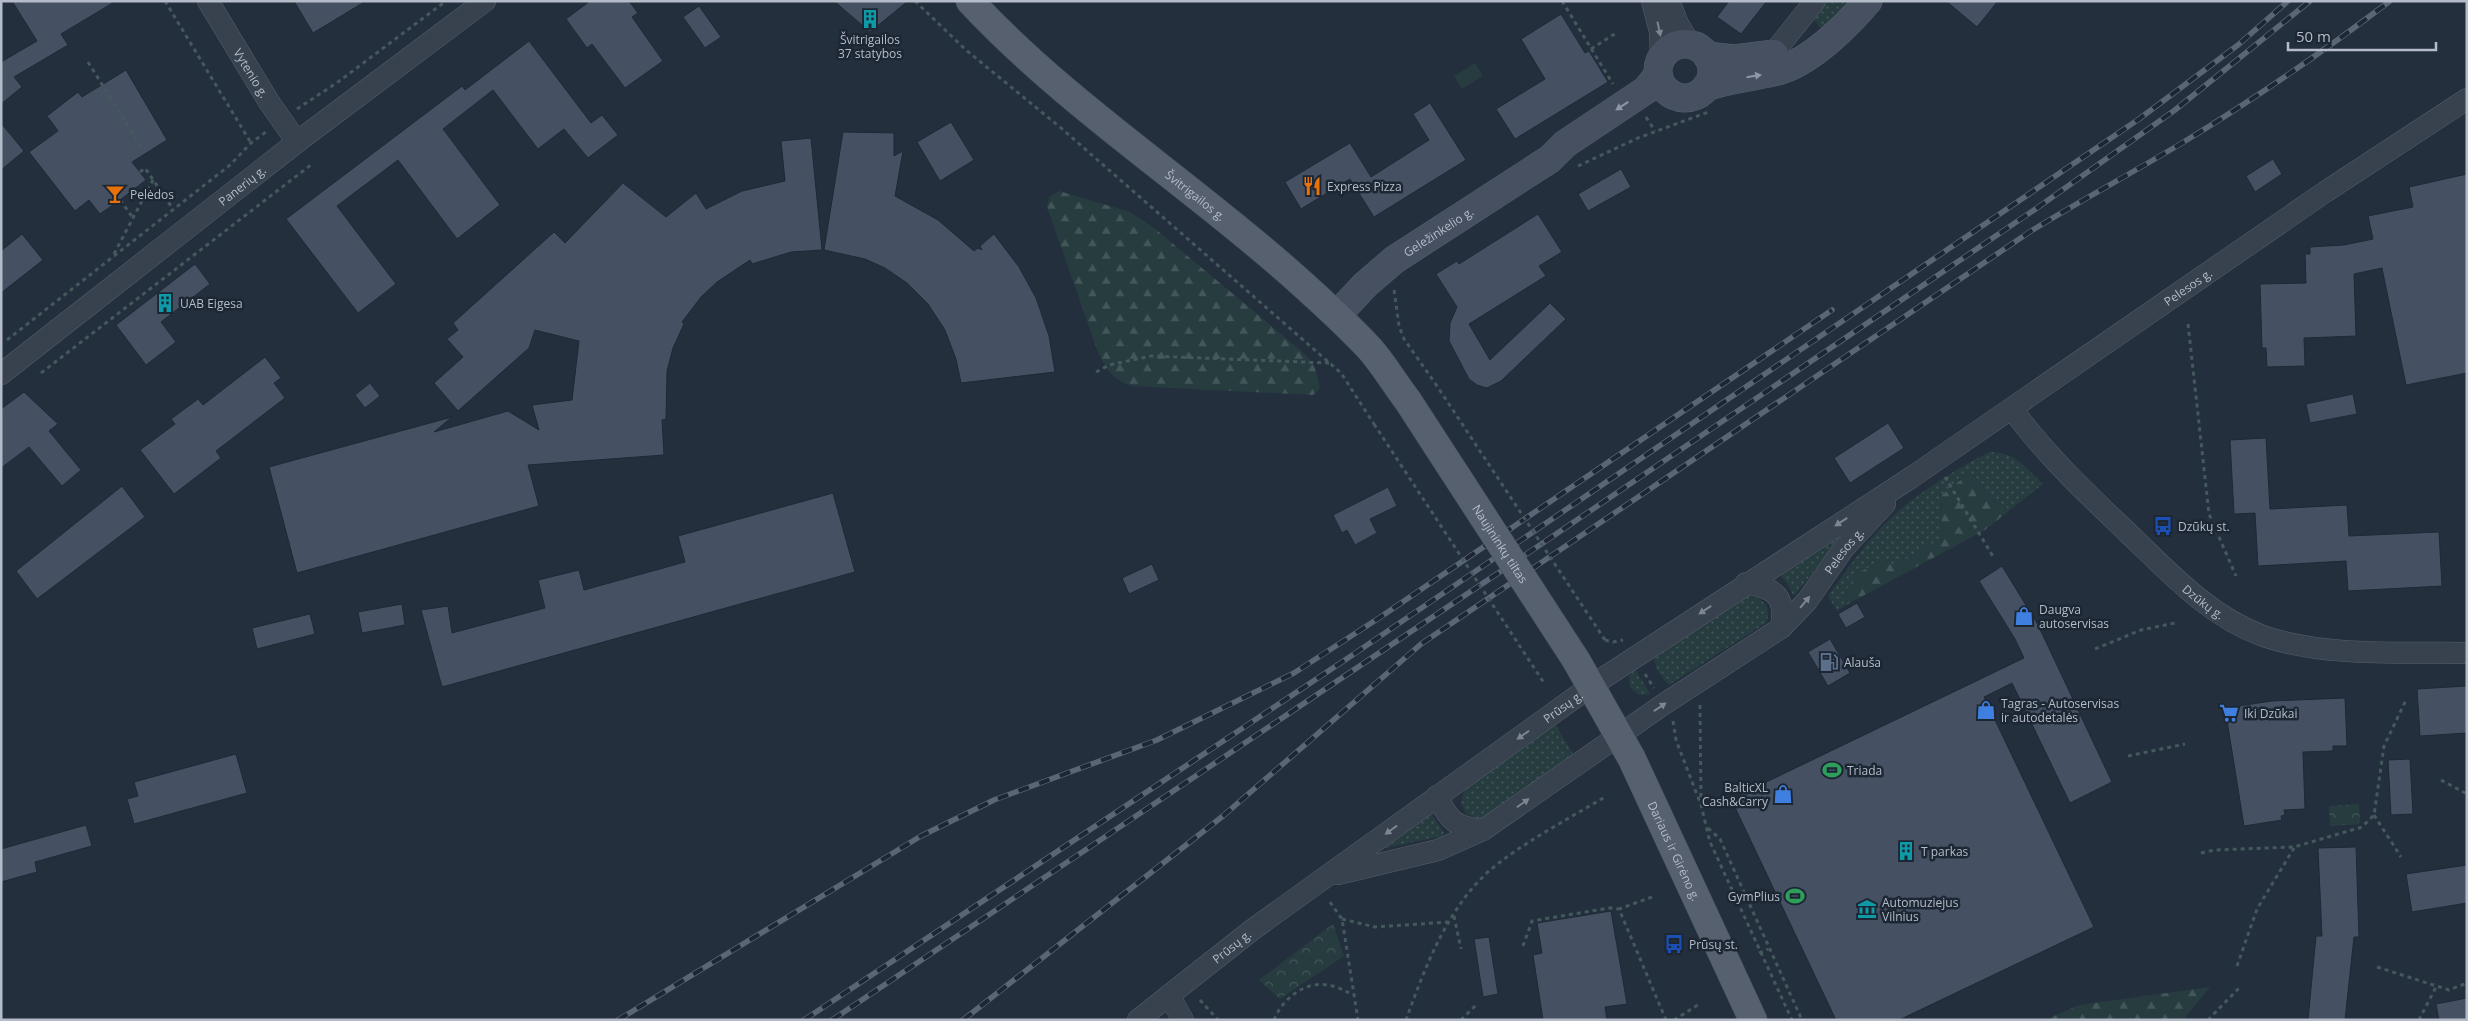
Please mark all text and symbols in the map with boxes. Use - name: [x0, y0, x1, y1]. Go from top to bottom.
- building icon: Švitrigailos 37 statybos: [859, 8, 881, 30]
- scale bar: [2288, 20, 2436, 52]
- one-way arrow: [1655, 21, 1663, 36]
- text: 50 m: [2296, 26, 2331, 46]
- place label: Švitrigailos 37 statybos: [838, 31, 902, 62]
- street label: Vytenio g.: [230, 45, 273, 101]
- one-way arrow: [1746, 71, 1762, 79]
- one-way arrow: [1615, 101, 1628, 111]
- street label: Panerių g.: [215, 161, 269, 209]
- street label: Švitrigailos g.: [1162, 166, 1230, 224]
- restaurant icon: Express Pizza: [1301, 175, 1323, 197]
- place label: Express Pizza: [1327, 178, 1402, 195]
- bar icon: Pelėdos: [104, 183, 126, 205]
- place label: Pelėdos: [130, 186, 174, 203]
- street label: Geležinkelio g.: [1400, 202, 1477, 260]
- street label: Pelesos g.: [2160, 264, 2215, 309]
- building icon: UAB Eigesa: [154, 292, 176, 314]
- place label: UAB Eigesa: [180, 295, 243, 312]
- street label: Naujininkų tiltas: [1469, 501, 1532, 587]
- bus stop icon: Dzūkų st.: [2152, 515, 2174, 537]
- one-way arrow: [1835, 517, 1848, 527]
- place label: Dzūkų st.: [2178, 518, 2230, 535]
- street label: Pelesos g.: [1820, 524, 1867, 577]
- street label: Dzūkų g.: [2179, 580, 2227, 623]
- one-way arrow: [1800, 595, 1811, 608]
- place label: Daugva autoservisas: [2039, 601, 2109, 632]
- one-way arrow: [1698, 605, 1712, 615]
- shop icon: Daugva autoservisas: [2013, 605, 2035, 627]
- fuel station icon: Alauša: [1818, 651, 1840, 673]
- place label: Alauša: [1844, 654, 1881, 671]
- street label: Prūsų g.: [1539, 686, 1586, 727]
- place label: Tagras - Autoservisas ir autodetalės: [2001, 695, 2119, 726]
- shop icon: Tagras - Autoservisas ir autodetalės: [1975, 699, 1997, 721]
- one-way arrow: [1653, 702, 1667, 712]
- supermarket icon: Iki Dzūkai: [2218, 702, 2240, 724]
- place label: Iki Dzūkai: [2244, 705, 2298, 722]
- one-way arrow: [1516, 730, 1530, 740]
- sports icon: Triada: [1821, 759, 1843, 781]
- place label: Triada: [1847, 762, 1882, 779]
- place label: BalticXL Cash&Carry: [1702, 779, 1769, 810]
- shop icon: BalticXL Cash&Carry: [1772, 783, 1794, 805]
- one-way arrow: [1516, 798, 1530, 808]
- street label: Dariaus ir Girėno g.: [1644, 798, 1705, 903]
- one-way arrow: [1384, 825, 1398, 835]
- building icon: T parkas: [1895, 840, 1917, 862]
- place label: T parkas: [1921, 843, 1969, 860]
- sports icon: GymPlius: [1784, 885, 1806, 907]
- place label: GymPlius: [1728, 888, 1780, 905]
- place label: Automuziejus Vilnius: [1882, 894, 1959, 925]
- museum icon: Automuziejus Vilnius: [1856, 898, 1878, 920]
- street label: Prūsų g.: [1208, 926, 1254, 967]
- bus stop icon: Prūsų st.: [1663, 933, 1685, 955]
- place label: Prūsų st.: [1689, 936, 1738, 953]

